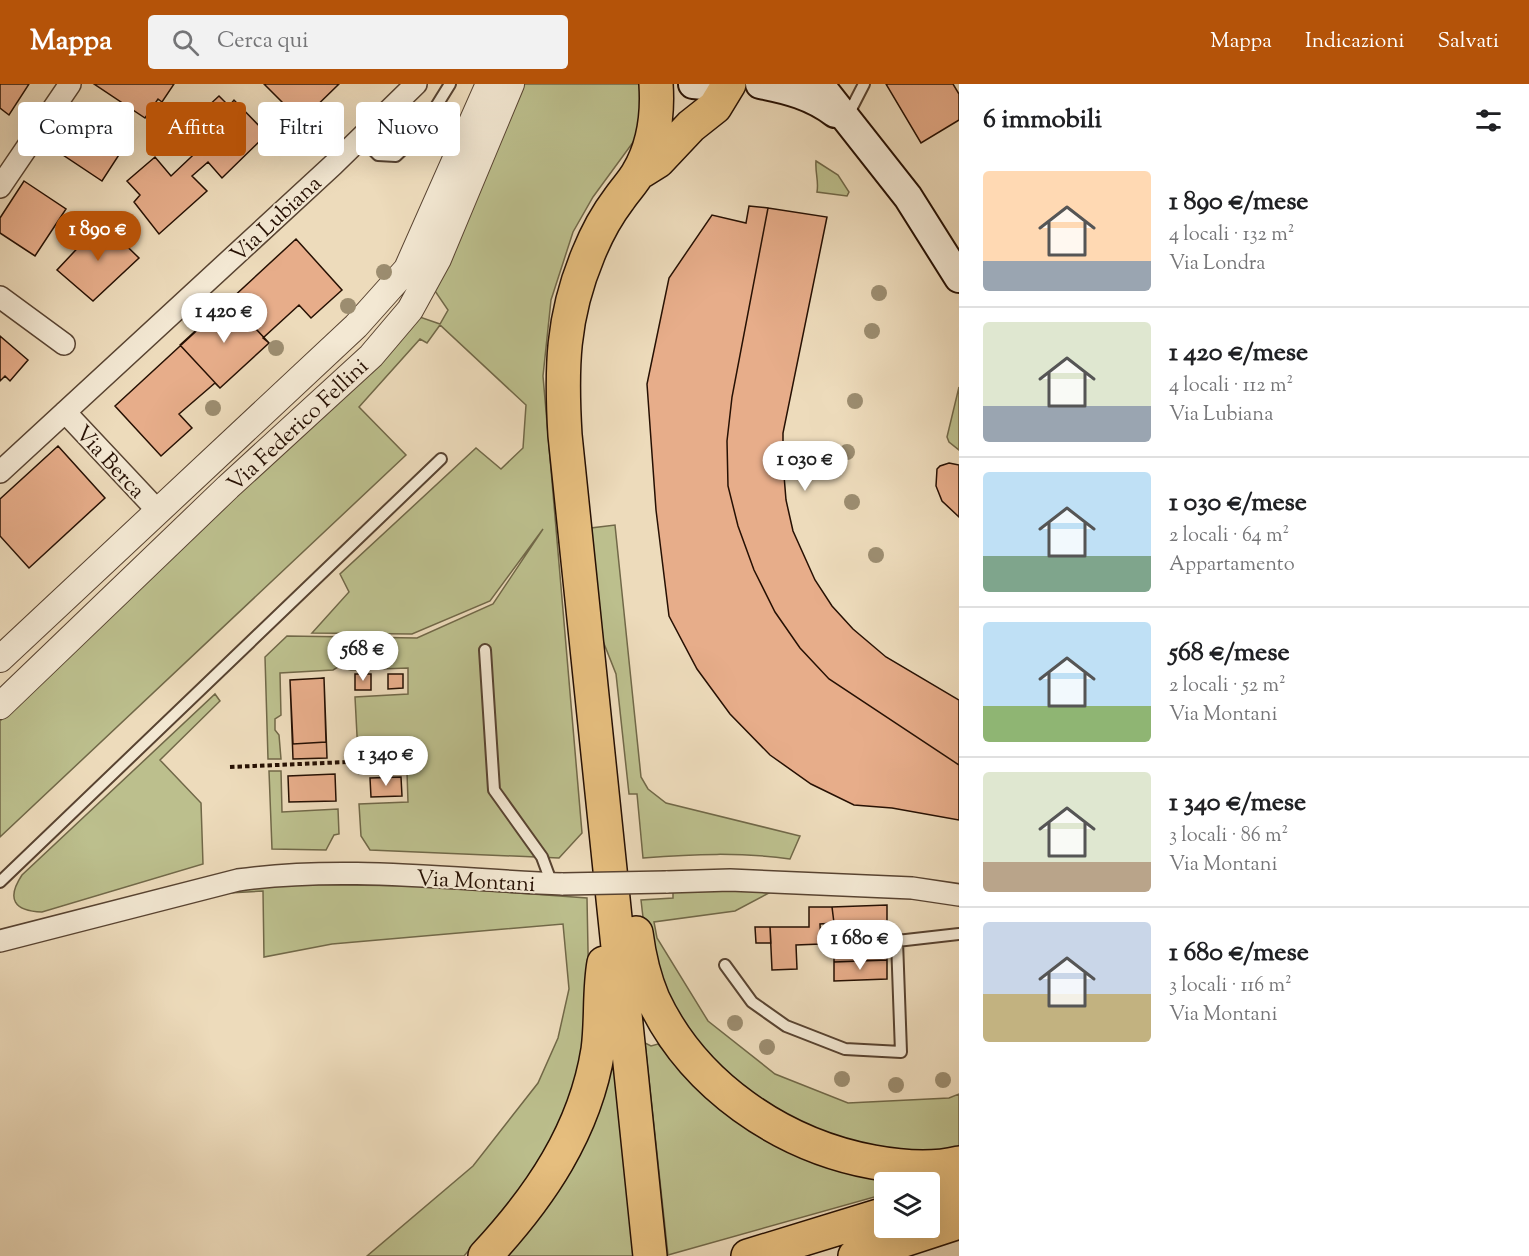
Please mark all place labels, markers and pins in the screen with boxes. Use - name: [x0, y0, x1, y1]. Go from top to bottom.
- pin: 1 890 €: [43, 211, 153, 262]
- pin: 1 420 €: [169, 293, 279, 344]
- pin: 1 030 €: [750, 441, 860, 492]
- pin: 568 €: [321, 631, 405, 682]
- pin: 1 340 €: [331, 736, 441, 787]
- pin: 1 680 €: [805, 920, 915, 971]

